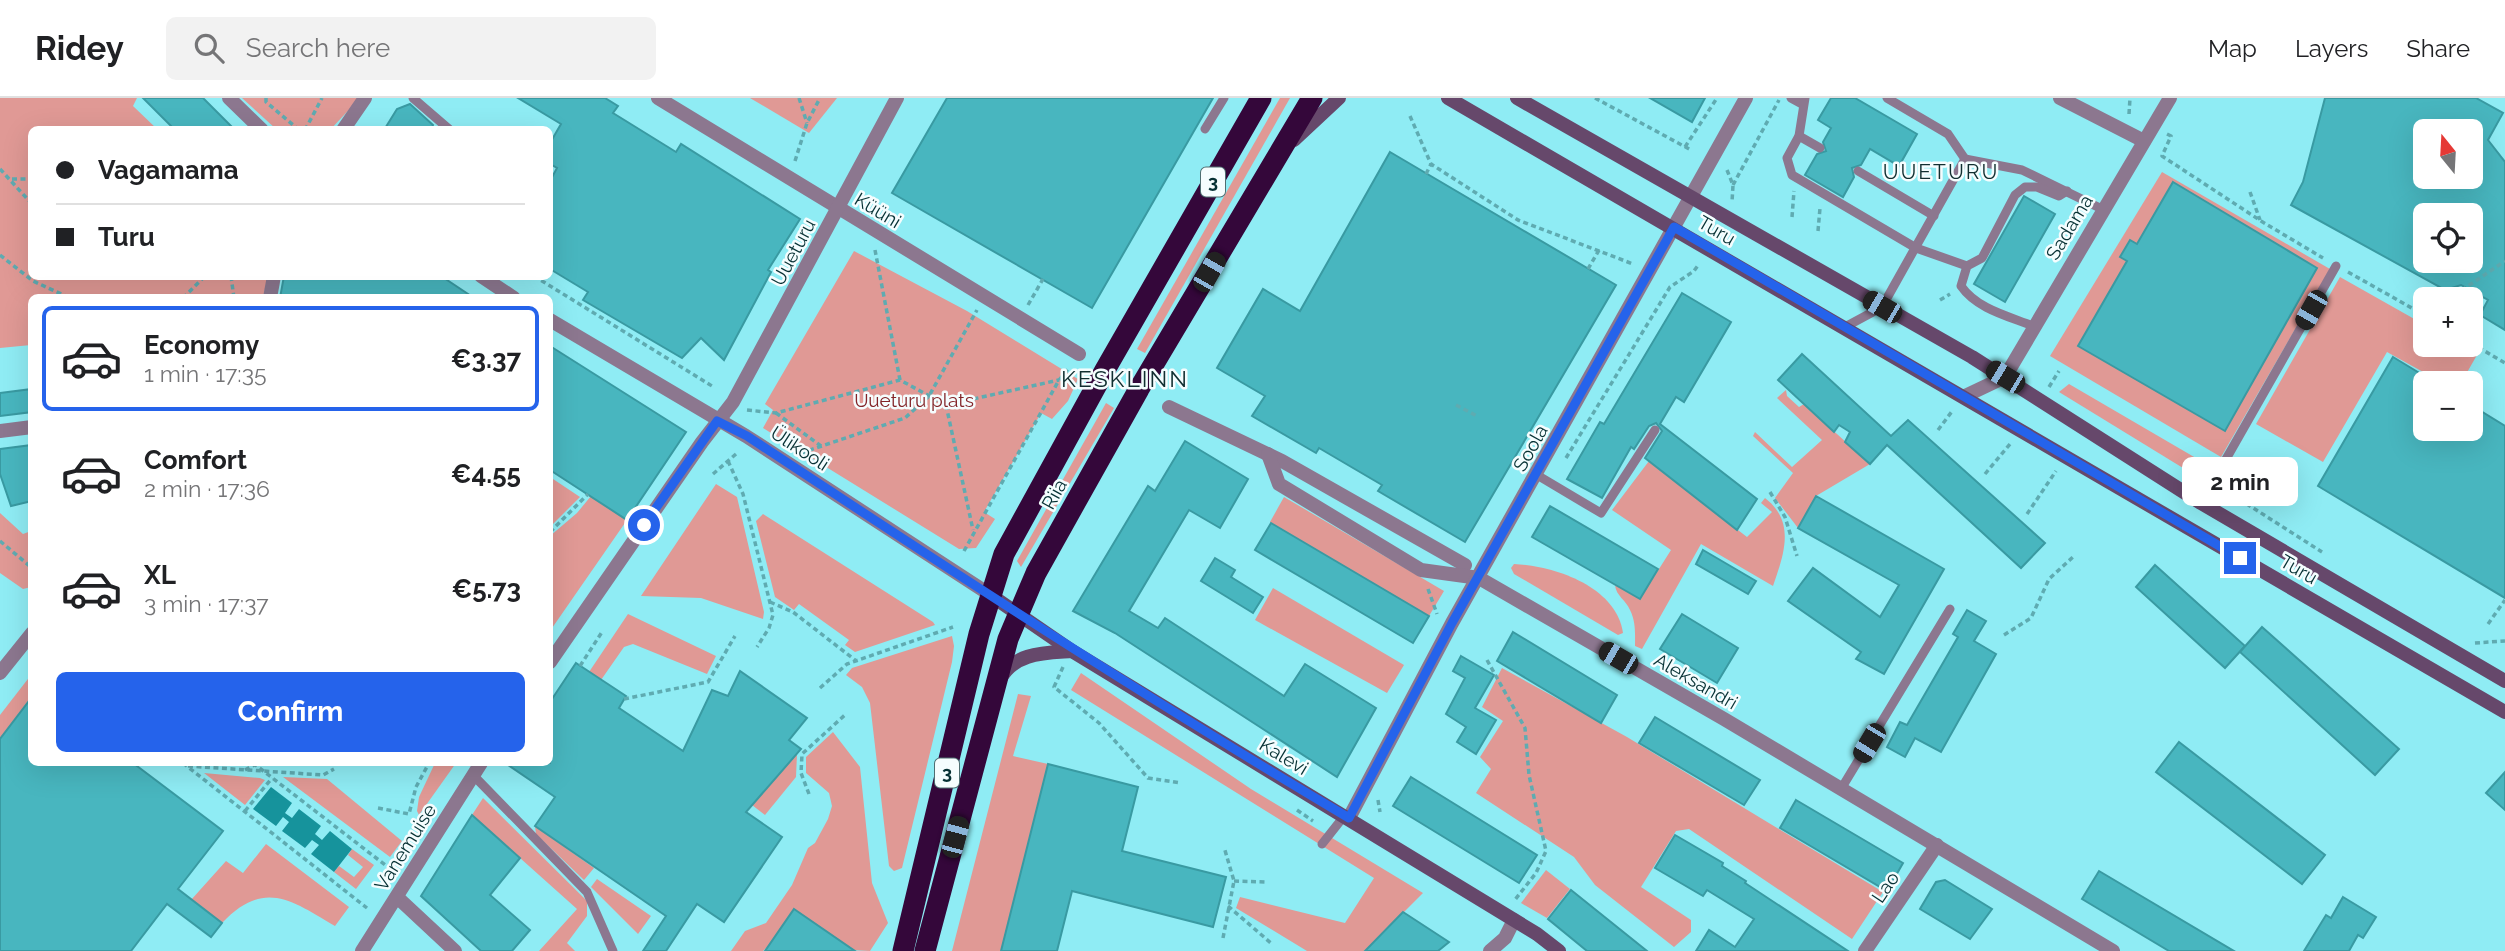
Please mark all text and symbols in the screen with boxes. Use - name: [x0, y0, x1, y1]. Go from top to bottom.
- search box: [166, 17, 656, 80]
- text: Ridey: [35, 29, 124, 68]
- icon: search: [190, 29, 228, 67]
- text: Search here: [246, 33, 390, 63]
- text: Map: [2208, 34, 2257, 63]
- text: Layers: [2295, 34, 2368, 63]
- text: Share: [2406, 34, 2470, 63]
- north arrow: [2413, 119, 2483, 189]
- map controls: [2413, 119, 2483, 441]
- text: Vagamama: [98, 155, 239, 185]
- district label: UUETURU: [1883, 159, 1999, 184]
- road number: 3: [1201, 168, 1225, 196]
- street label: Küüni: [851, 188, 905, 232]
- street label: Sadama: [2041, 191, 2097, 263]
- button: locate: [2413, 203, 2483, 273]
- street label: Turu: [1695, 211, 1739, 249]
- street label: Uueturu: [766, 215, 820, 289]
- text: Turu: [98, 222, 155, 252]
- car: [1190, 249, 1229, 295]
- car: [1859, 287, 1906, 327]
- car: [2292, 287, 2331, 333]
- button: +: [2413, 287, 2483, 357]
- icon: car: [60, 327, 123, 390]
- text: Economy: [144, 330, 259, 360]
- text: €3.37: [451, 344, 521, 374]
- car: [1982, 357, 2029, 397]
- text: 1 min · 17:35: [144, 360, 267, 387]
- district label: KESKLINN: [1061, 365, 1189, 392]
- button: −: [2413, 371, 2483, 441]
- park label: Uueturu plats: [854, 389, 974, 411]
- street label: Ülikooli: [767, 421, 833, 475]
- street label: Soola: [1508, 421, 1552, 475]
- icon: car: [60, 442, 123, 505]
- text: Comfort: [144, 445, 247, 475]
- callout: 2 min: [2182, 456, 2298, 505]
- text: €4.55: [451, 459, 521, 489]
- text: 2 min: [2210, 468, 2270, 495]
- text: 2 min · 17:36: [144, 475, 270, 502]
- street label: Riia: [1037, 475, 1071, 513]
- route start: [628, 509, 660, 541]
- route end: [2224, 542, 2256, 574]
- street label: Turu: [2277, 550, 2321, 588]
- icon: car: [60, 557, 123, 620]
- text: XL: [144, 560, 176, 590]
- text: €5.73: [451, 574, 521, 604]
- text: 3 min · 17:37: [144, 590, 269, 617]
- car: [1595, 638, 1642, 678]
- street label: Aleksandri: [1650, 648, 1742, 714]
- button: Confirm: [56, 672, 525, 752]
- car: [1850, 720, 1889, 766]
- street label: Kalevi: [1256, 733, 1312, 779]
- road number: 3: [935, 758, 959, 788]
- street label: Vanemuise: [370, 800, 440, 894]
- car: [940, 814, 971, 860]
- street label: Lao: [1867, 867, 1903, 907]

